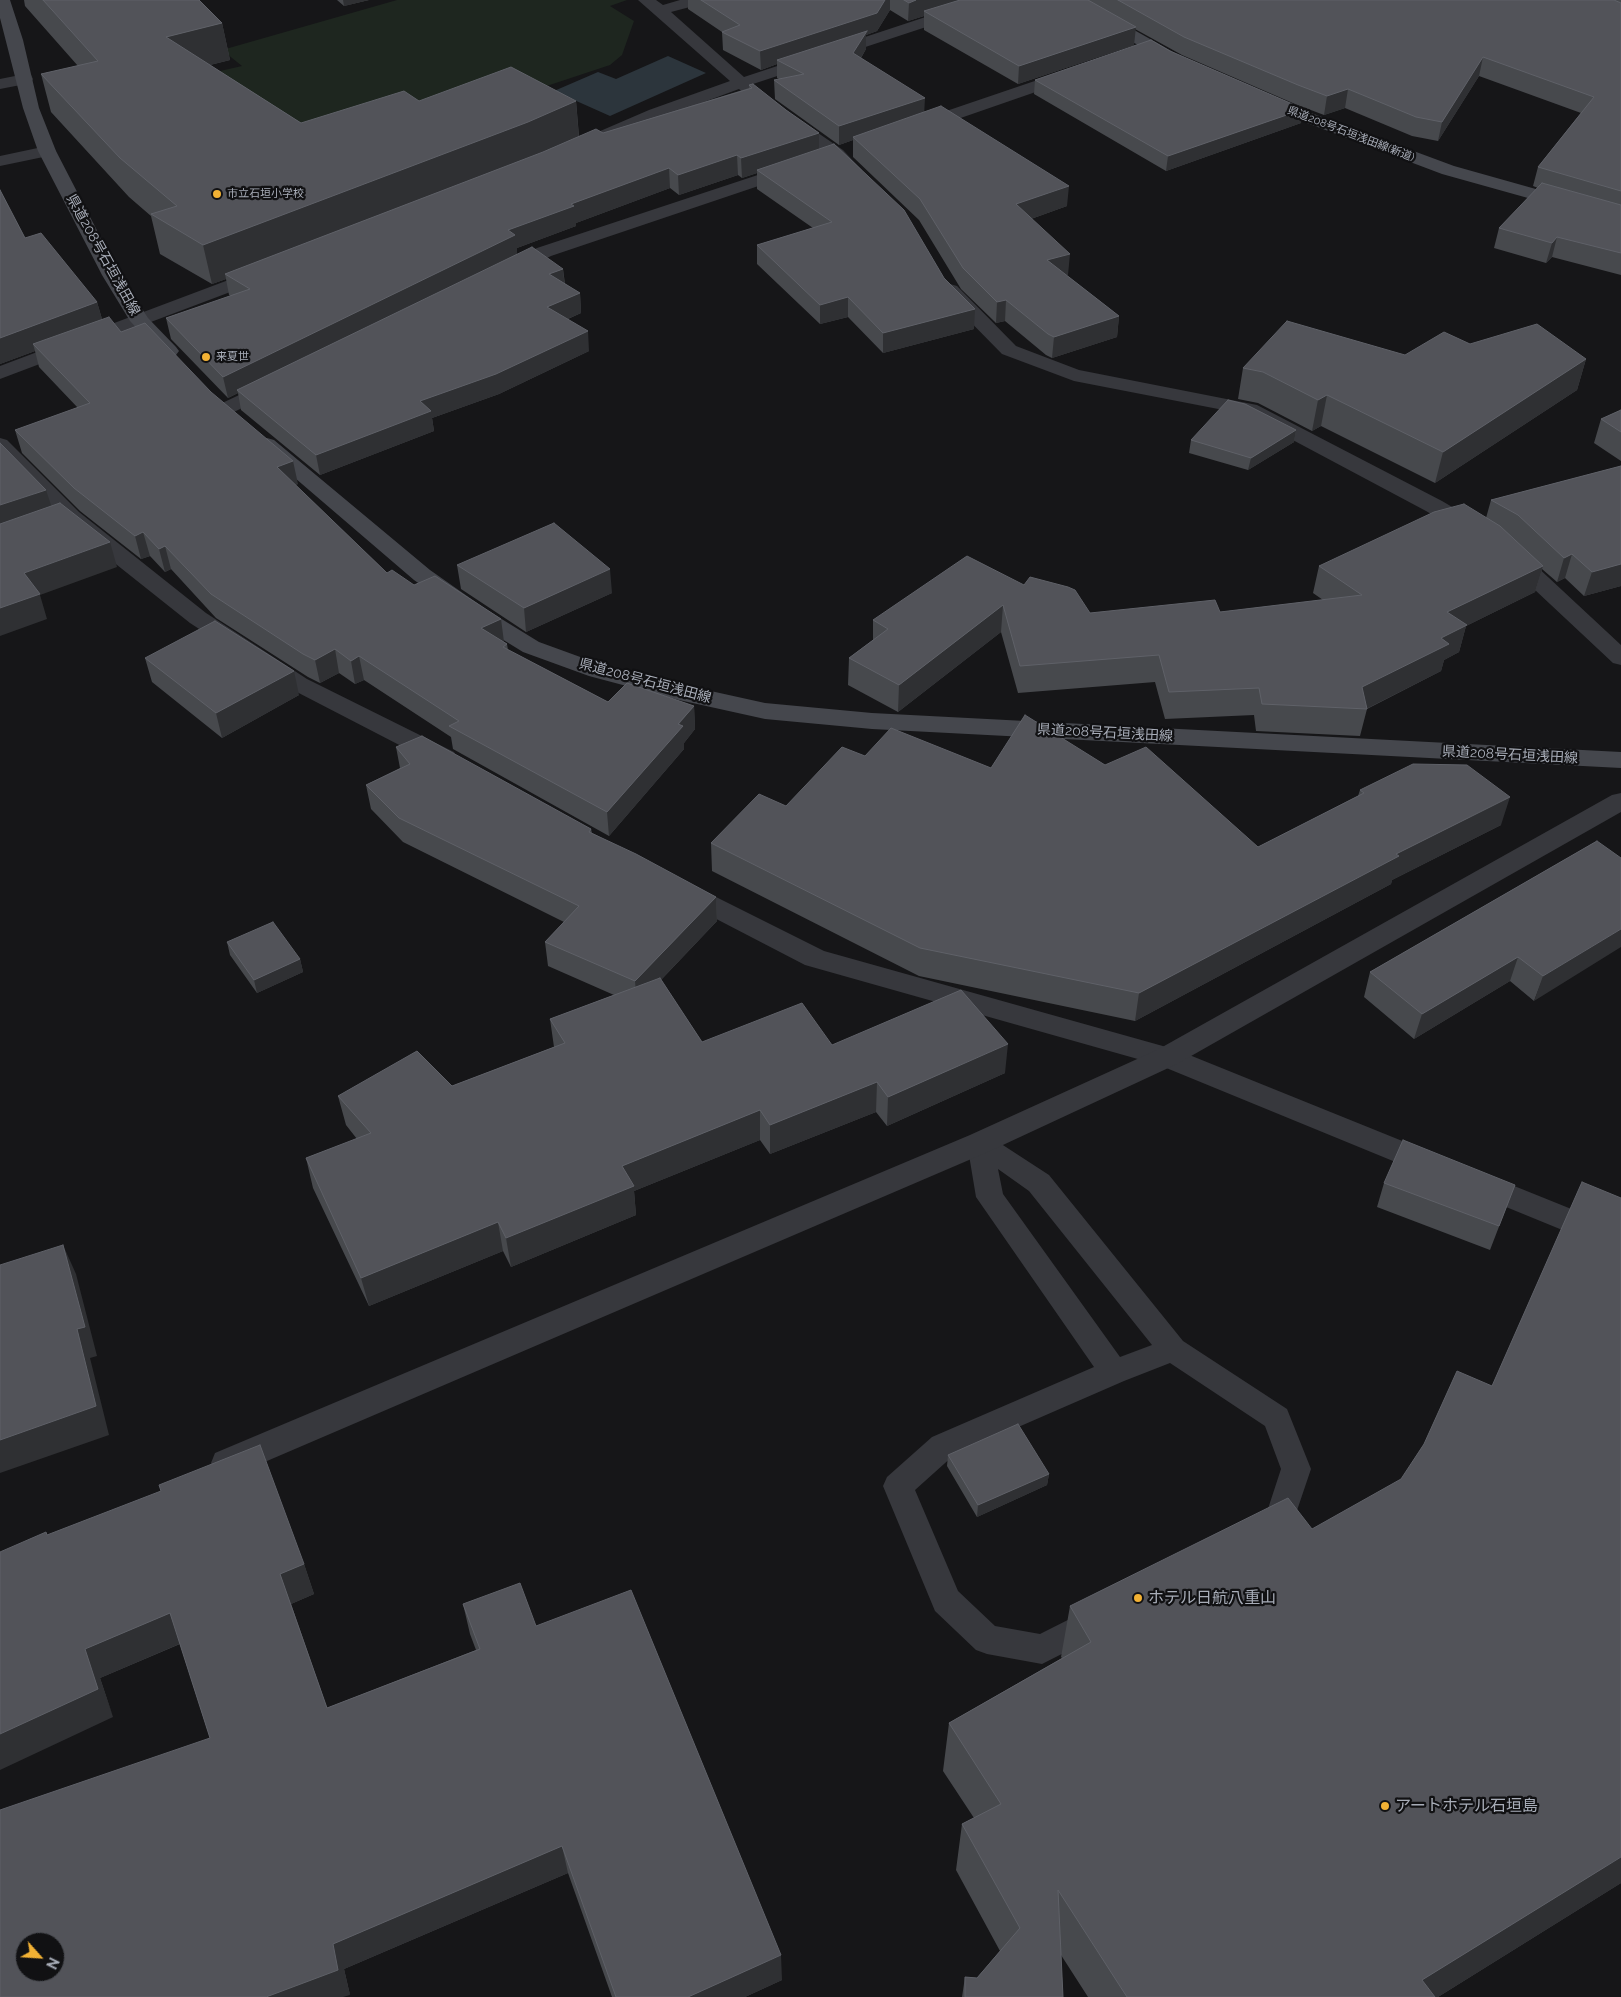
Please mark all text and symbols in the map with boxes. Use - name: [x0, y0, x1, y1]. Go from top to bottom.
- street label: 県道208号石垣浅田線(新道): [1286, 104, 1416, 164]
- place label: 市立石垣小学校: [227, 187, 304, 201]
- marker: 市立石垣小学校: [211, 188, 223, 200]
- street label: 県道208号石垣浅田線: [63, 191, 143, 319]
- place label: 来夏世: [216, 350, 249, 364]
- marker: 来夏世: [200, 351, 212, 363]
- street label: 県道208号石垣浅田線: [577, 655, 713, 707]
- street label: 県道208号石垣浅田線: [1037, 721, 1173, 745]
- street label: 県道208号石垣浅田線: [1442, 743, 1578, 767]
- place label: ホテル日航八重山: [1148, 1588, 1276, 1608]
- marker: ホテル日航八重山: [1132, 1592, 1144, 1604]
- place label: アートホテル石垣島: [1395, 1796, 1538, 1816]
- marker: アートホテル石垣島: [1379, 1800, 1391, 1812]
- north arrow: [15, 1932, 65, 1982]
- text: N: [43, 1955, 62, 1971]

